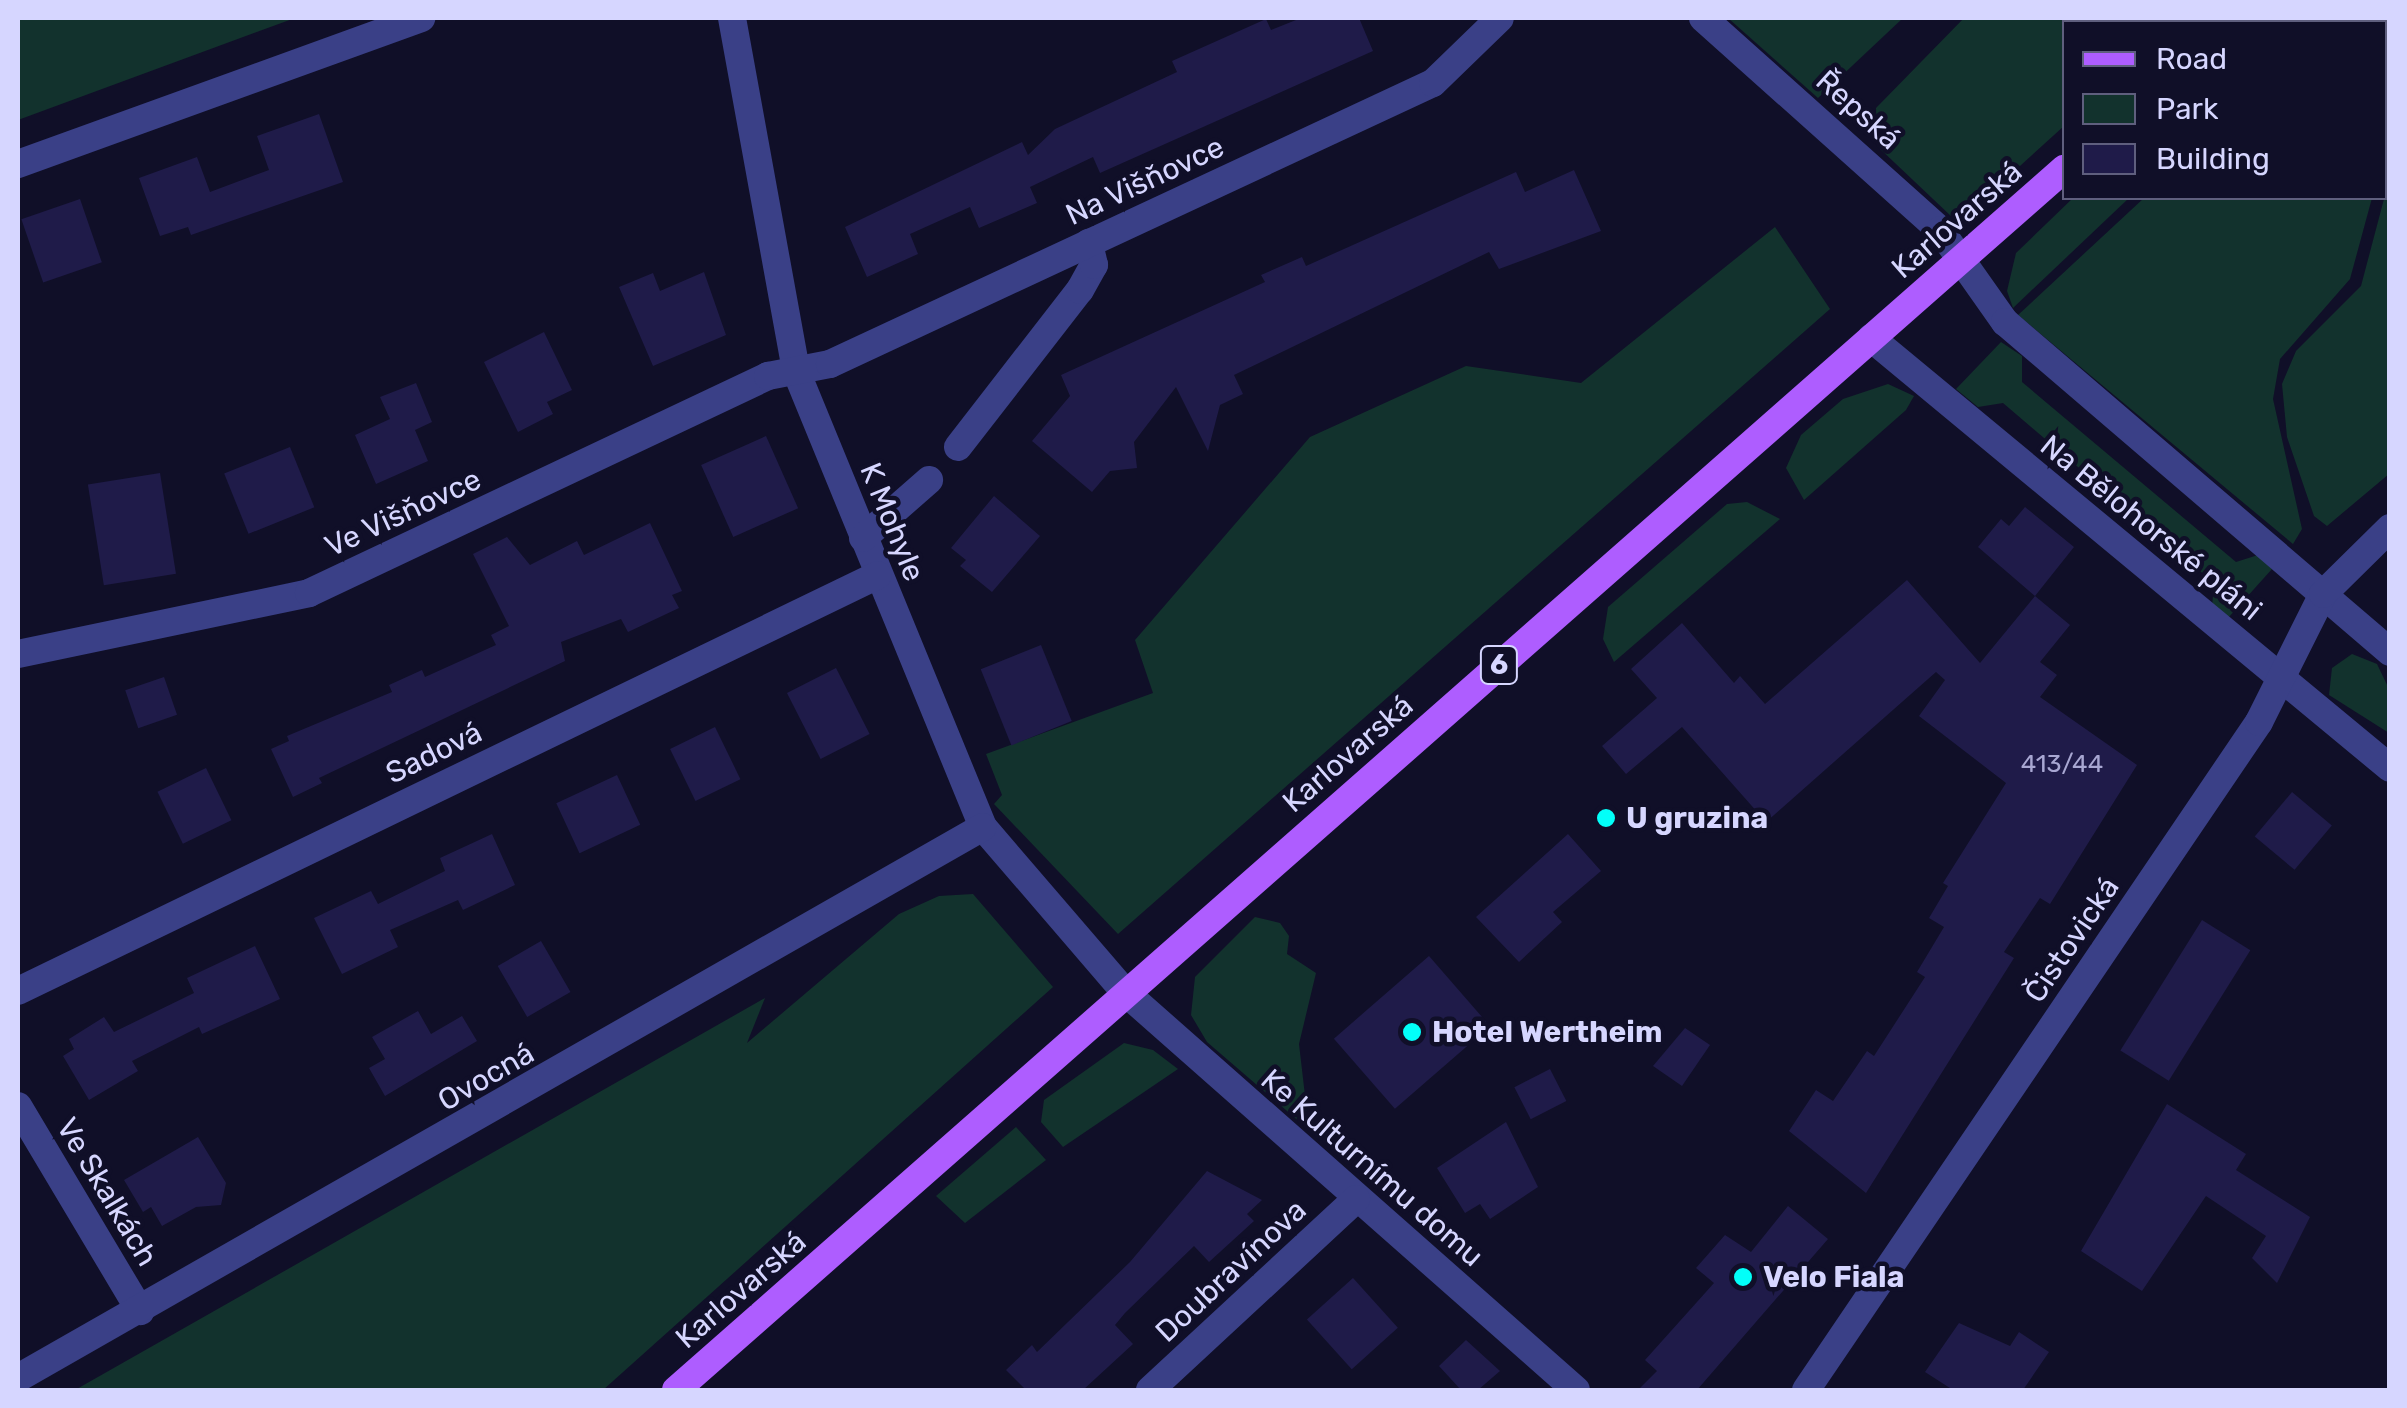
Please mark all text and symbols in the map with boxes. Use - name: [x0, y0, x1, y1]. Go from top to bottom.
- legend: [2062, 20, 2387, 200]
- text: Road: [2156, 41, 2227, 77]
- street label: Řepská: [1808, 63, 1908, 157]
- text: Park: [2156, 91, 2218, 127]
- street label: Na Višňovce: [1060, 129, 1230, 233]
- text: Building: [2156, 141, 2270, 177]
- street label: Karlovarská: [1885, 154, 2029, 286]
- street label: Na Bělohorské pláni: [2033, 428, 2269, 628]
- street label: K Mohyle: [852, 457, 932, 587]
- street label: Ve Višňovce: [319, 461, 487, 565]
- road number: 6: [1479, 642, 1519, 688]
- street label: Karlovarská: [1276, 688, 1420, 820]
- street label: Sadová: [380, 714, 488, 792]
- house number: 413/44: [2021, 749, 2103, 779]
- place label: U gruzina: [1626, 800, 1768, 836]
- marker: U gruzina: [1595, 807, 1617, 829]
- street label: Čistovická: [2017, 871, 2127, 1009]
- place label: Hotel Wertheim: [1432, 1014, 1663, 1050]
- marker: Hotel Wertheim: [1401, 1021, 1423, 1043]
- street label: Ovocná: [432, 1035, 540, 1119]
- street label: Ke Kulturnímu domu: [1254, 1062, 1490, 1274]
- street label: Ve Skalkách: [49, 1111, 165, 1273]
- street label: Doubravínova: [1148, 1192, 1314, 1350]
- street label: Karlovarská: [669, 1224, 813, 1356]
- place label: Velo Fiala: [1763, 1259, 1904, 1295]
- marker: Velo Fiala: [1732, 1266, 1754, 1288]

